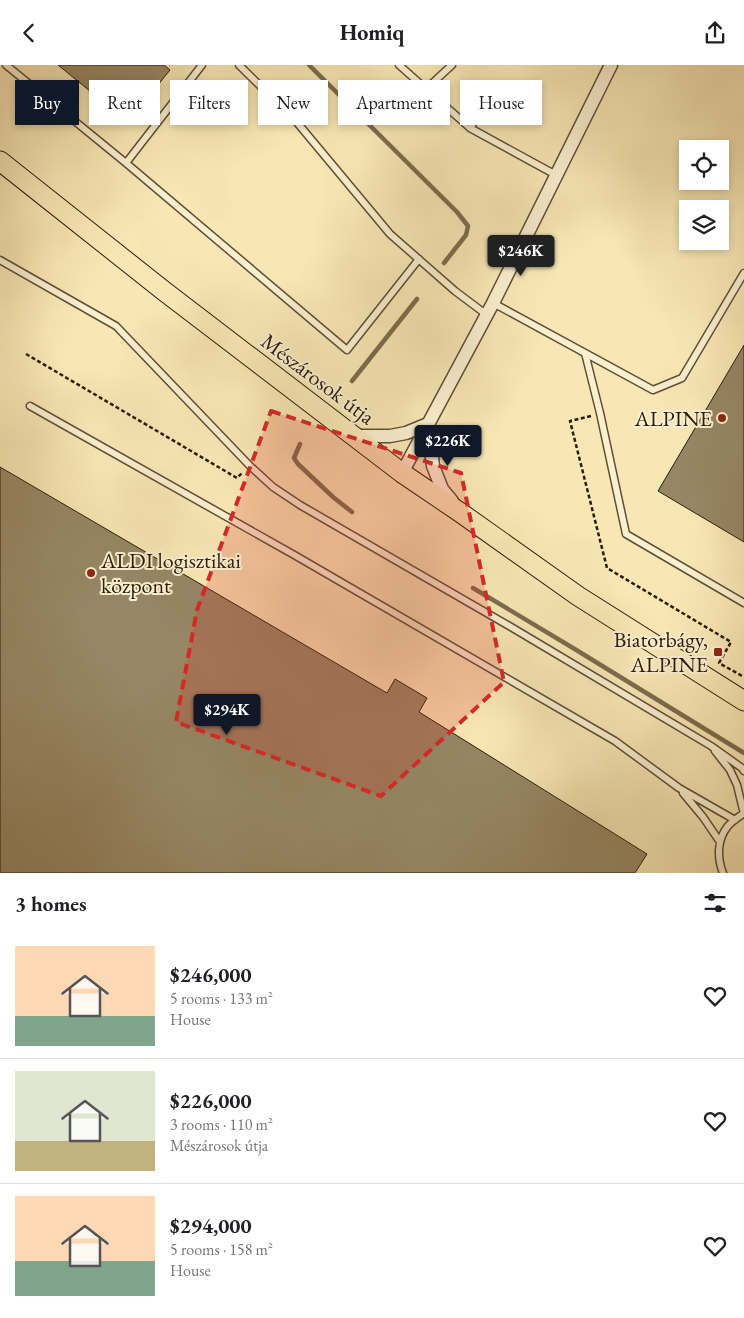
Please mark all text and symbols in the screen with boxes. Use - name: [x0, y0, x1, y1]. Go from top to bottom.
- text: Homiq: [340, 18, 404, 47]
- icon: back: [15, 19, 43, 47]
- icon: share: [701, 19, 729, 47]
- chip: Buy: [15, 80, 79, 125]
- chip: Rent: [89, 80, 160, 125]
- chip: Filters: [170, 80, 248, 125]
- chip: New: [258, 80, 328, 125]
- chip: Apartment: [338, 80, 450, 125]
- chip: House: [460, 80, 542, 125]
- map controls: [679, 140, 729, 250]
- button: locate: [679, 140, 729, 190]
- button: layers: [679, 200, 729, 250]
- pin: $246K: [486, 235, 556, 277]
- text: $246K: [499, 240, 543, 261]
- street label: Mészárosok útja: [255, 327, 381, 431]
- place label: ALPINE: [633, 404, 712, 433]
- marker: ALPINE: [716, 412, 728, 424]
- pin: $226K: [413, 425, 483, 467]
- text: $226K: [426, 430, 470, 451]
- place label: ALDI logisztikai központ: [100, 546, 241, 600]
- marker: ALDI logisztikai központ: [85, 567, 97, 579]
- place label: Biatorbágy, ALPINE: [613, 625, 708, 679]
- marker: Biatorbágy, ALPINE: [712, 646, 724, 658]
- pin: $294K: [192, 693, 262, 736]
- text: $294K: [205, 699, 249, 720]
- icon: filters: [701, 889, 729, 917]
- text: 3 homes: [15, 890, 87, 917]
- text: $246,000: [170, 961, 252, 988]
- icon: home: [55, 966, 115, 1026]
- icon: heart: [701, 982, 729, 1010]
- text: 5 rooms · 133 m²: [170, 988, 273, 1009]
- text: House: [170, 1009, 211, 1030]
- text: $226,000: [170, 1087, 252, 1114]
- icon: home: [55, 1091, 115, 1151]
- icon: heart: [701, 1107, 729, 1135]
- text: 3 rooms · 110 m²: [170, 1114, 273, 1135]
- text: Mészárosok útja: [170, 1135, 268, 1156]
- text: $294,000: [170, 1212, 252, 1239]
- icon: home: [55, 1216, 115, 1276]
- icon: heart: [701, 1232, 729, 1260]
- text: 5 rooms · 158 m²: [170, 1239, 273, 1260]
- text: House: [170, 1260, 211, 1281]

